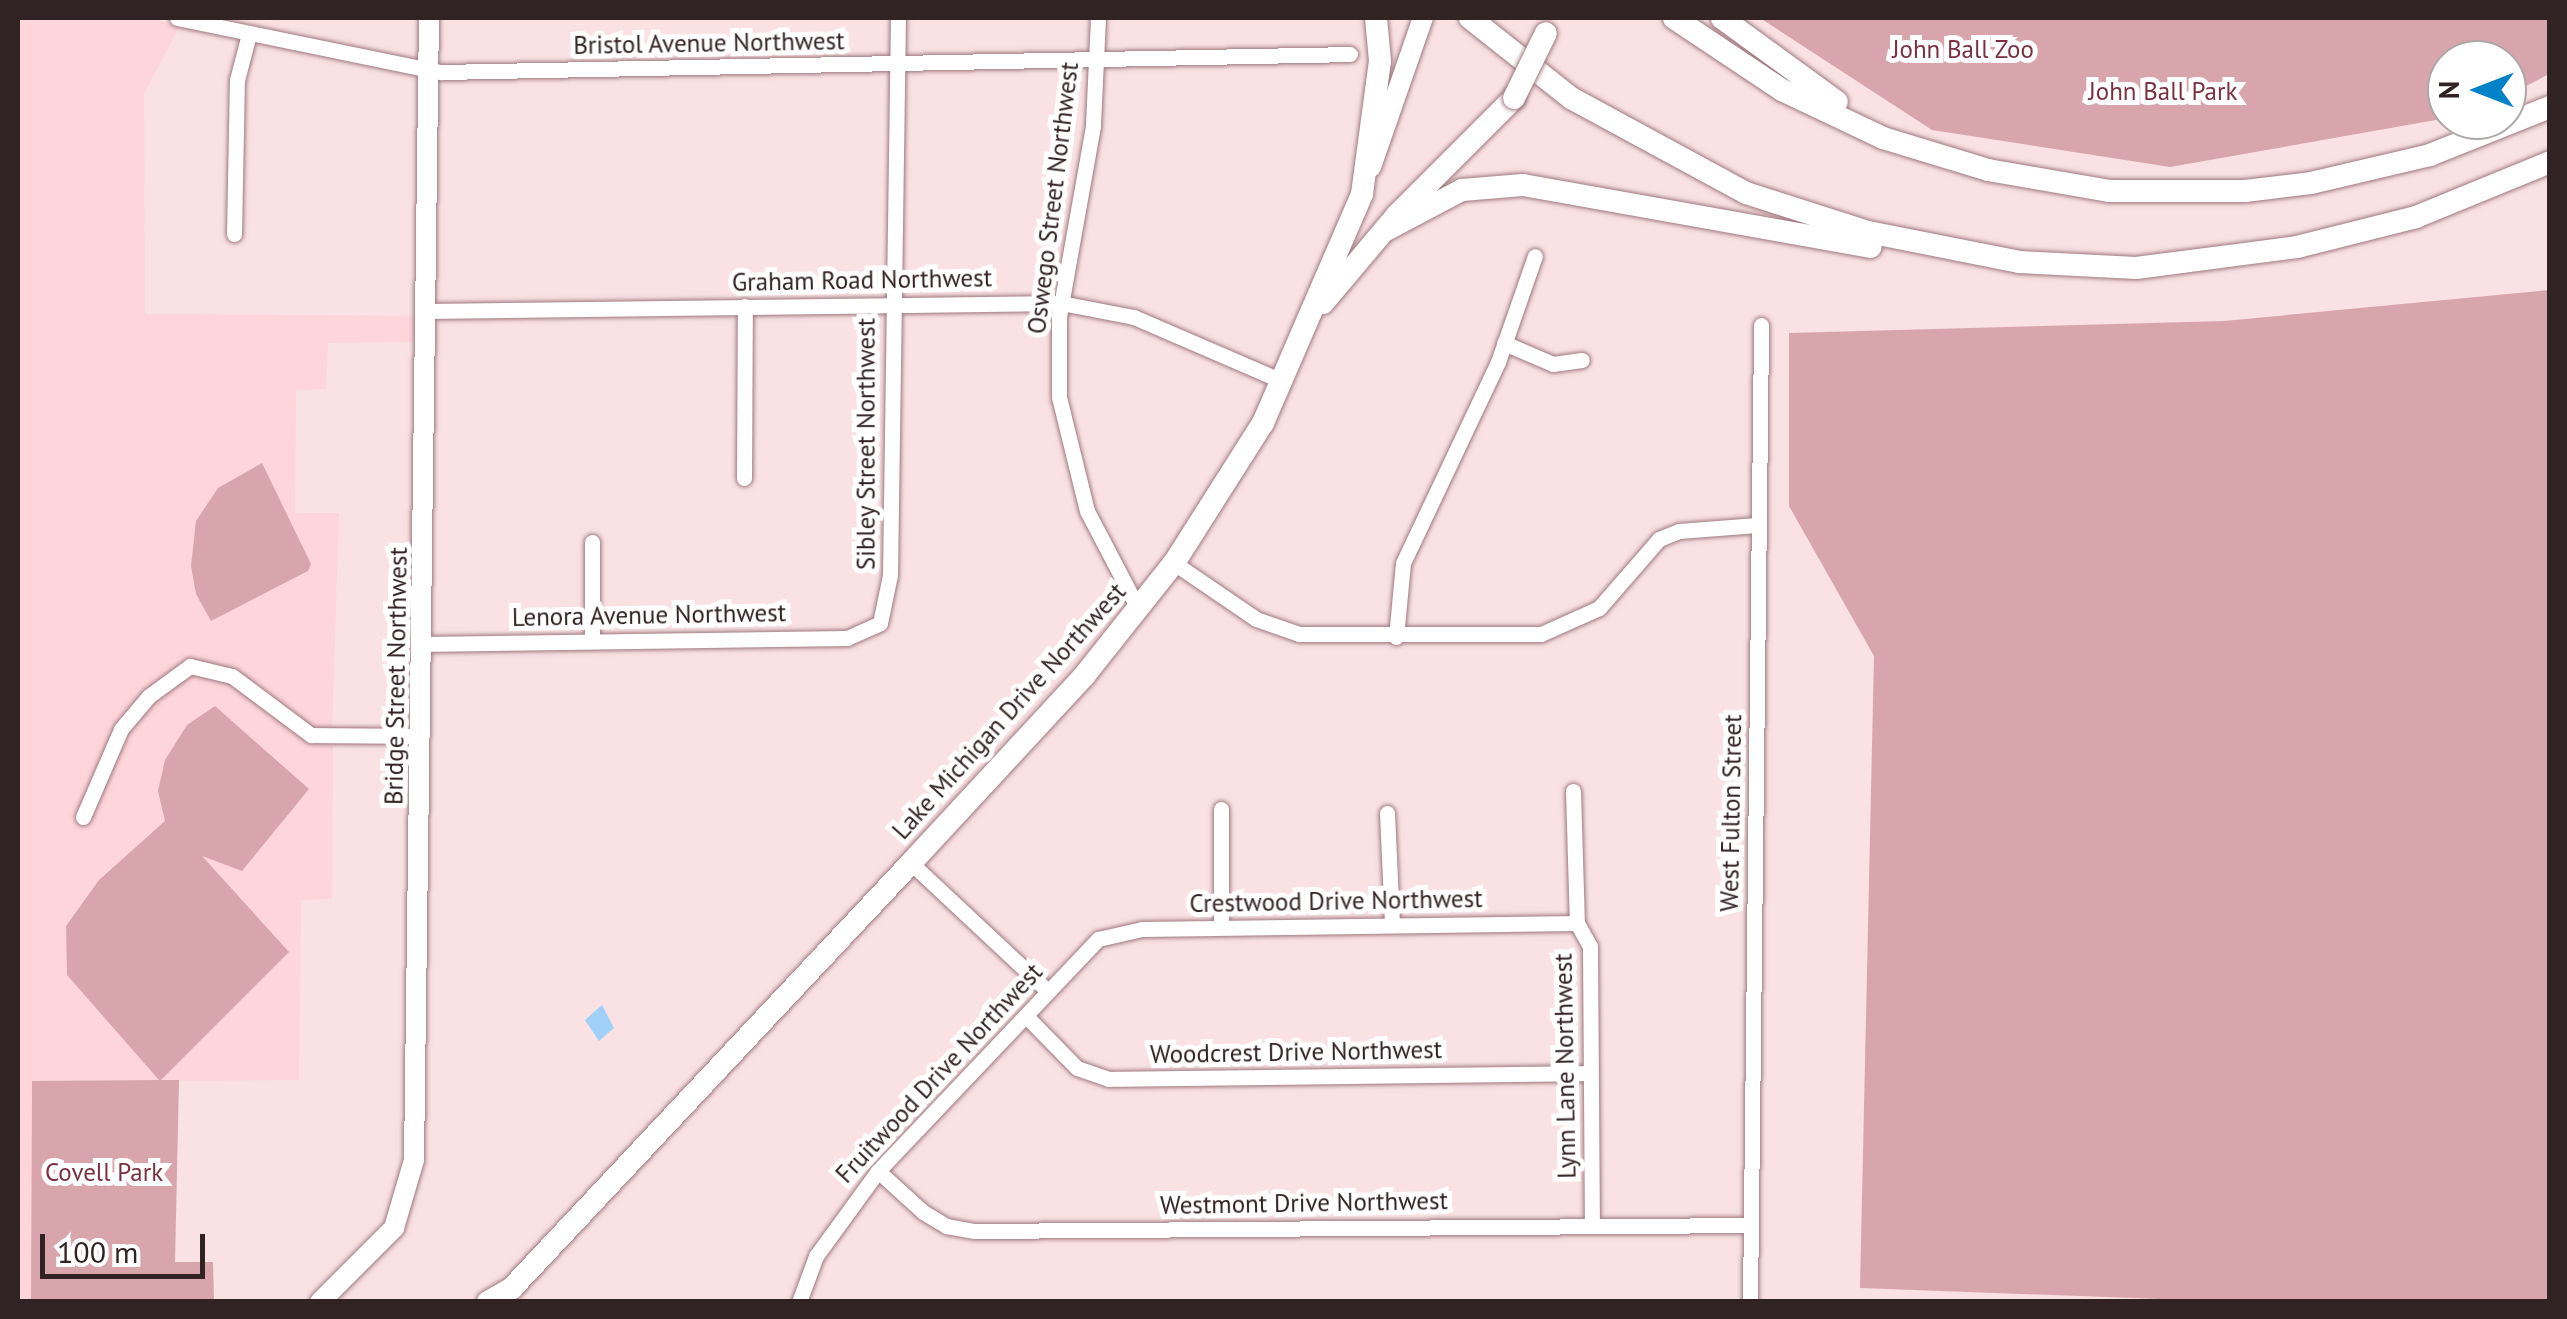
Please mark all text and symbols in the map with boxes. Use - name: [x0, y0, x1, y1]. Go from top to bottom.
- street label: Bristol Avenue Northwest: [573, 26, 845, 60]
- park label: John Ball Zoo: [1892, 34, 2034, 64]
- north arrow: [2427, 40, 2527, 140]
- street label: Oswego Street Northwest: [1021, 60, 1085, 336]
- park label: John Ball Park: [2089, 76, 2237, 106]
- text: N: [2430, 81, 2467, 99]
- street label: Graham Road Northwest: [732, 263, 992, 297]
- street label: Sibley Street Northwest: [851, 317, 881, 571]
- street label: Bridge Street Northwest: [379, 547, 413, 805]
- street label: Lake Michigan Drive Northwest: [886, 577, 1132, 845]
- street label: Lenora Avenue Northwest: [511, 598, 787, 632]
- street label: West Fulton Street: [1714, 714, 1748, 912]
- street label: Crestwood Drive Northwest: [1189, 883, 1483, 919]
- street label: Lynn Lane Northwest: [1548, 953, 1582, 1179]
- street label: Fruitwood Drive Northwest: [829, 957, 1049, 1189]
- street label: Woodcrest Drive Northwest: [1150, 1034, 1442, 1070]
- park label: Covell Park: [45, 1157, 163, 1187]
- street label: Westmont Drive Northwest: [1160, 1185, 1448, 1221]
- scale bar: [45, 1214, 210, 1276]
- text: 100 m: [57, 1232, 138, 1271]

